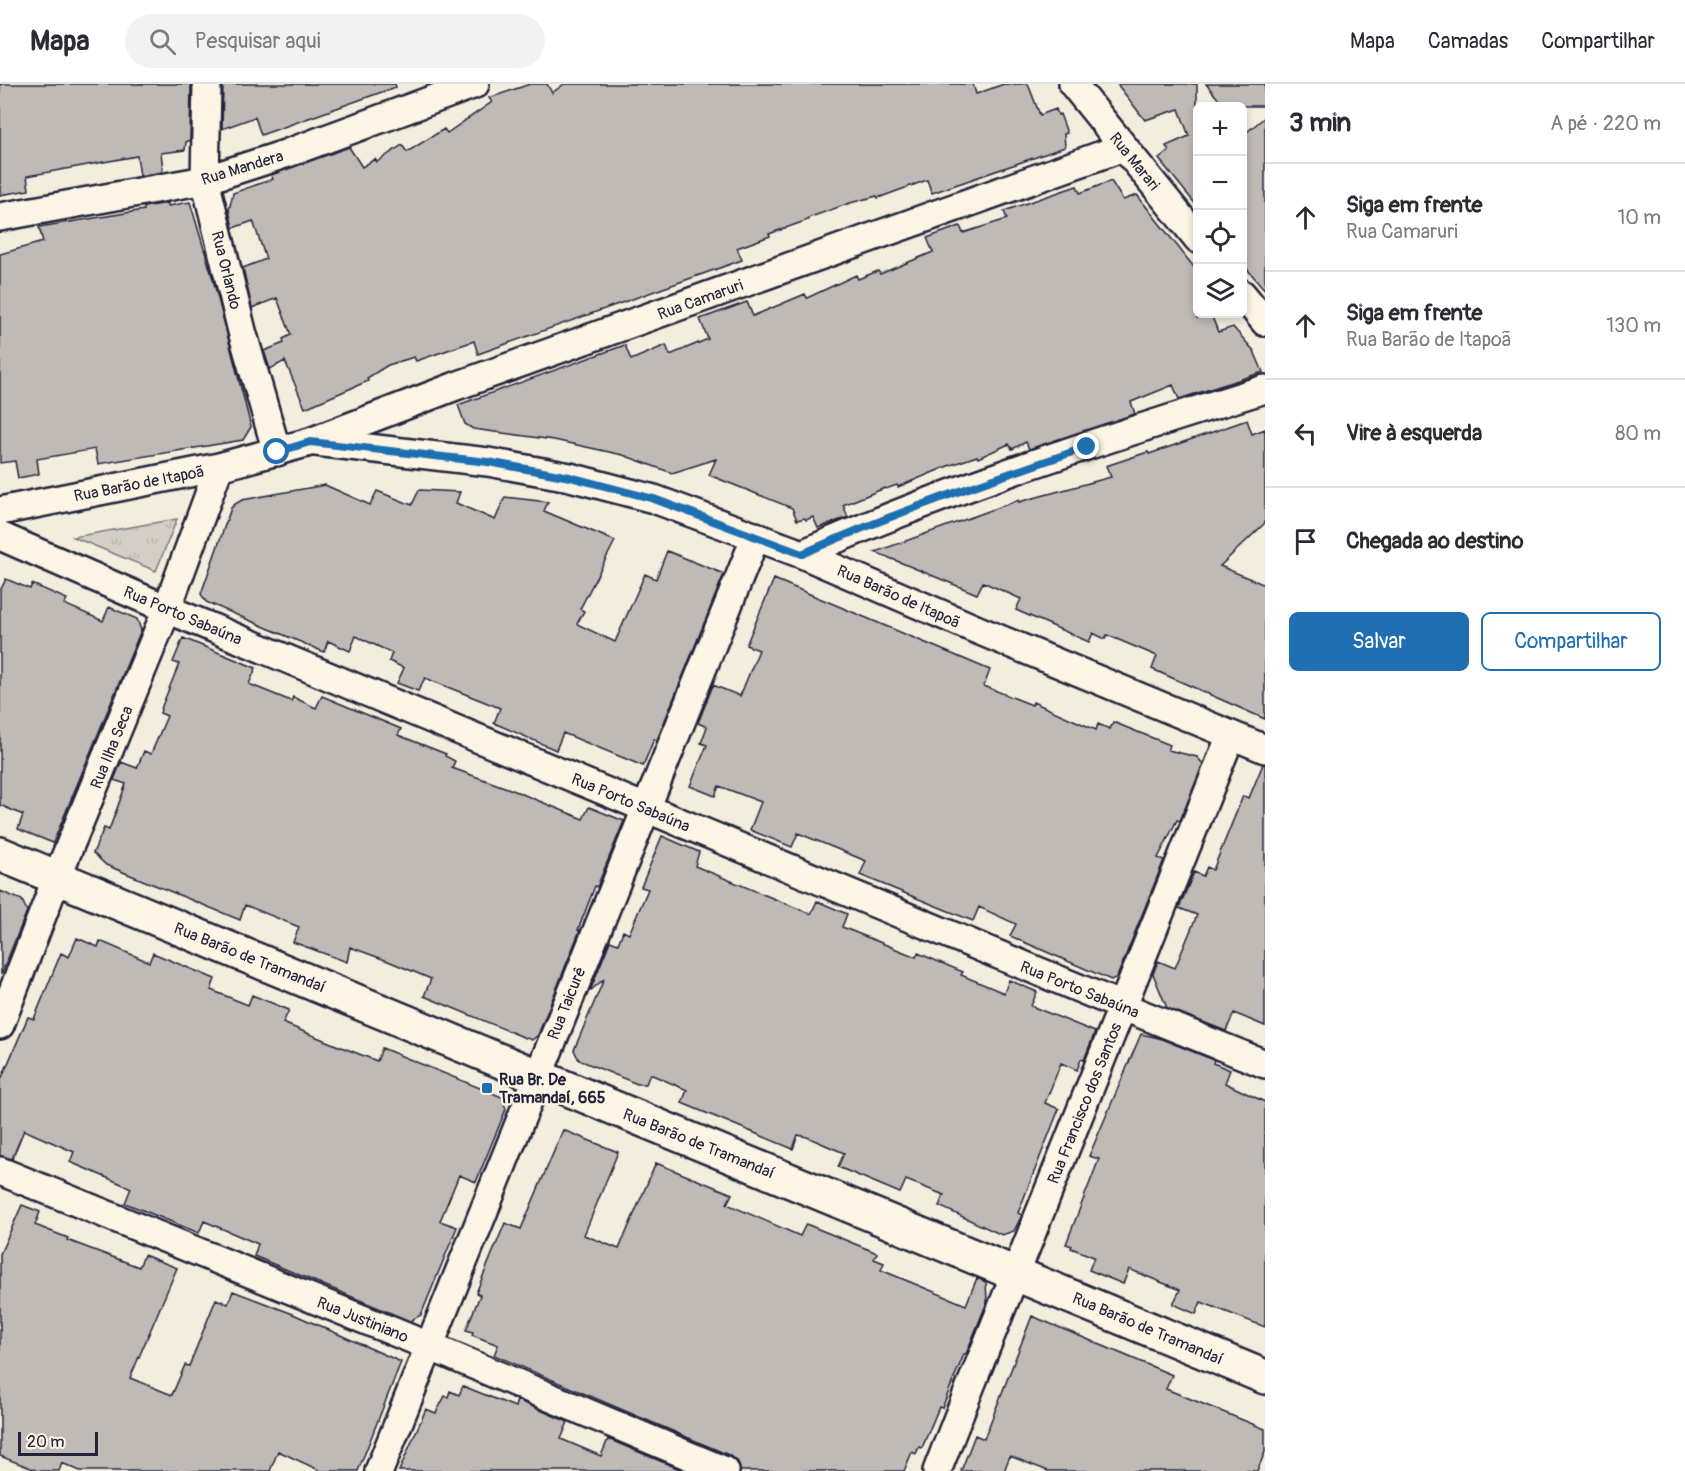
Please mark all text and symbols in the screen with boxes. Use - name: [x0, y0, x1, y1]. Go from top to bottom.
- search box: [125, 14, 545, 68]
- text: Mapa: [30, 24, 89, 59]
- icon: search: [146, 25, 179, 58]
- text: Pesquisar aqui: [194, 27, 321, 55]
- text: Mapa: [1350, 28, 1395, 55]
- text: Camadas: [1428, 28, 1508, 55]
- text: Compartilhar: [1541, 28, 1655, 55]
- map controls: [1193, 102, 1247, 318]
- button: +: [1193, 102, 1247, 156]
- text: 3 min: [1289, 107, 1351, 139]
- text: A pé · 220 m: [1550, 111, 1661, 136]
- street label: Rua Marari: [1105, 129, 1164, 195]
- street label: Rua Mandera: [199, 146, 286, 190]
- button: −: [1193, 156, 1247, 210]
- text: Siga em frente: [1346, 191, 1482, 219]
- icon: ahead: [1289, 201, 1322, 234]
- text: 10 m: [1617, 205, 1661, 230]
- button: locate: [1193, 210, 1247, 264]
- text: Rua Camaruri: [1346, 219, 1458, 244]
- street label: Rua Orlando: [207, 229, 246, 312]
- button: layers: [1193, 264, 1247, 318]
- street label: Rua Camaruri: [655, 275, 746, 325]
- text: Siga em frente: [1346, 299, 1482, 327]
- icon: ahead: [1289, 309, 1322, 342]
- text: 130 m: [1606, 313, 1661, 338]
- text: Rua Barão de Itapoã: [1346, 327, 1512, 352]
- icon: left: [1289, 417, 1322, 450]
- text: Vire à esquerda: [1346, 419, 1482, 447]
- text: 80 m: [1615, 421, 1661, 446]
- route end: [1073, 433, 1099, 459]
- route start: [263, 438, 289, 464]
- street label: Rua Barão de Itapoã: [72, 461, 206, 506]
- icon: arrive: [1289, 525, 1322, 558]
- text: Chegada ao destino: [1346, 527, 1524, 555]
- street label: Rua Barão de Itapoã: [834, 561, 963, 633]
- street label: Rua Porto Sabaúna: [120, 582, 245, 650]
- button: Salvar: [1289, 612, 1469, 671]
- button: Compartilhar: [1481, 612, 1661, 671]
- street label: Rua Ilha Seca: [86, 703, 138, 792]
- street label: Rua Porto Sabaúna: [568, 769, 693, 837]
- street label: Rua Barão de Tramandaí: [171, 918, 328, 997]
- street label: Rua Porto Sabaúna: [1017, 957, 1142, 1023]
- street label: Rua Taicurê: [543, 964, 591, 1043]
- street label: Rua Francisco dos Santos: [1043, 1020, 1126, 1187]
- place label: Rua Br. De Tramandaí, 665: [498, 1070, 606, 1108]
- marker: Rua Br. De Tramandaí, 665: [480, 1081, 494, 1095]
- street label: Rua Barão de Tramandaí: [620, 1104, 777, 1183]
- street label: Rua Barão de Tramandaí: [1069, 1288, 1226, 1370]
- street label: Rua Justiniano: [314, 1292, 412, 1348]
- scale bar: [18, 1429, 98, 1456]
- text: 20 m: [27, 1432, 65, 1452]

